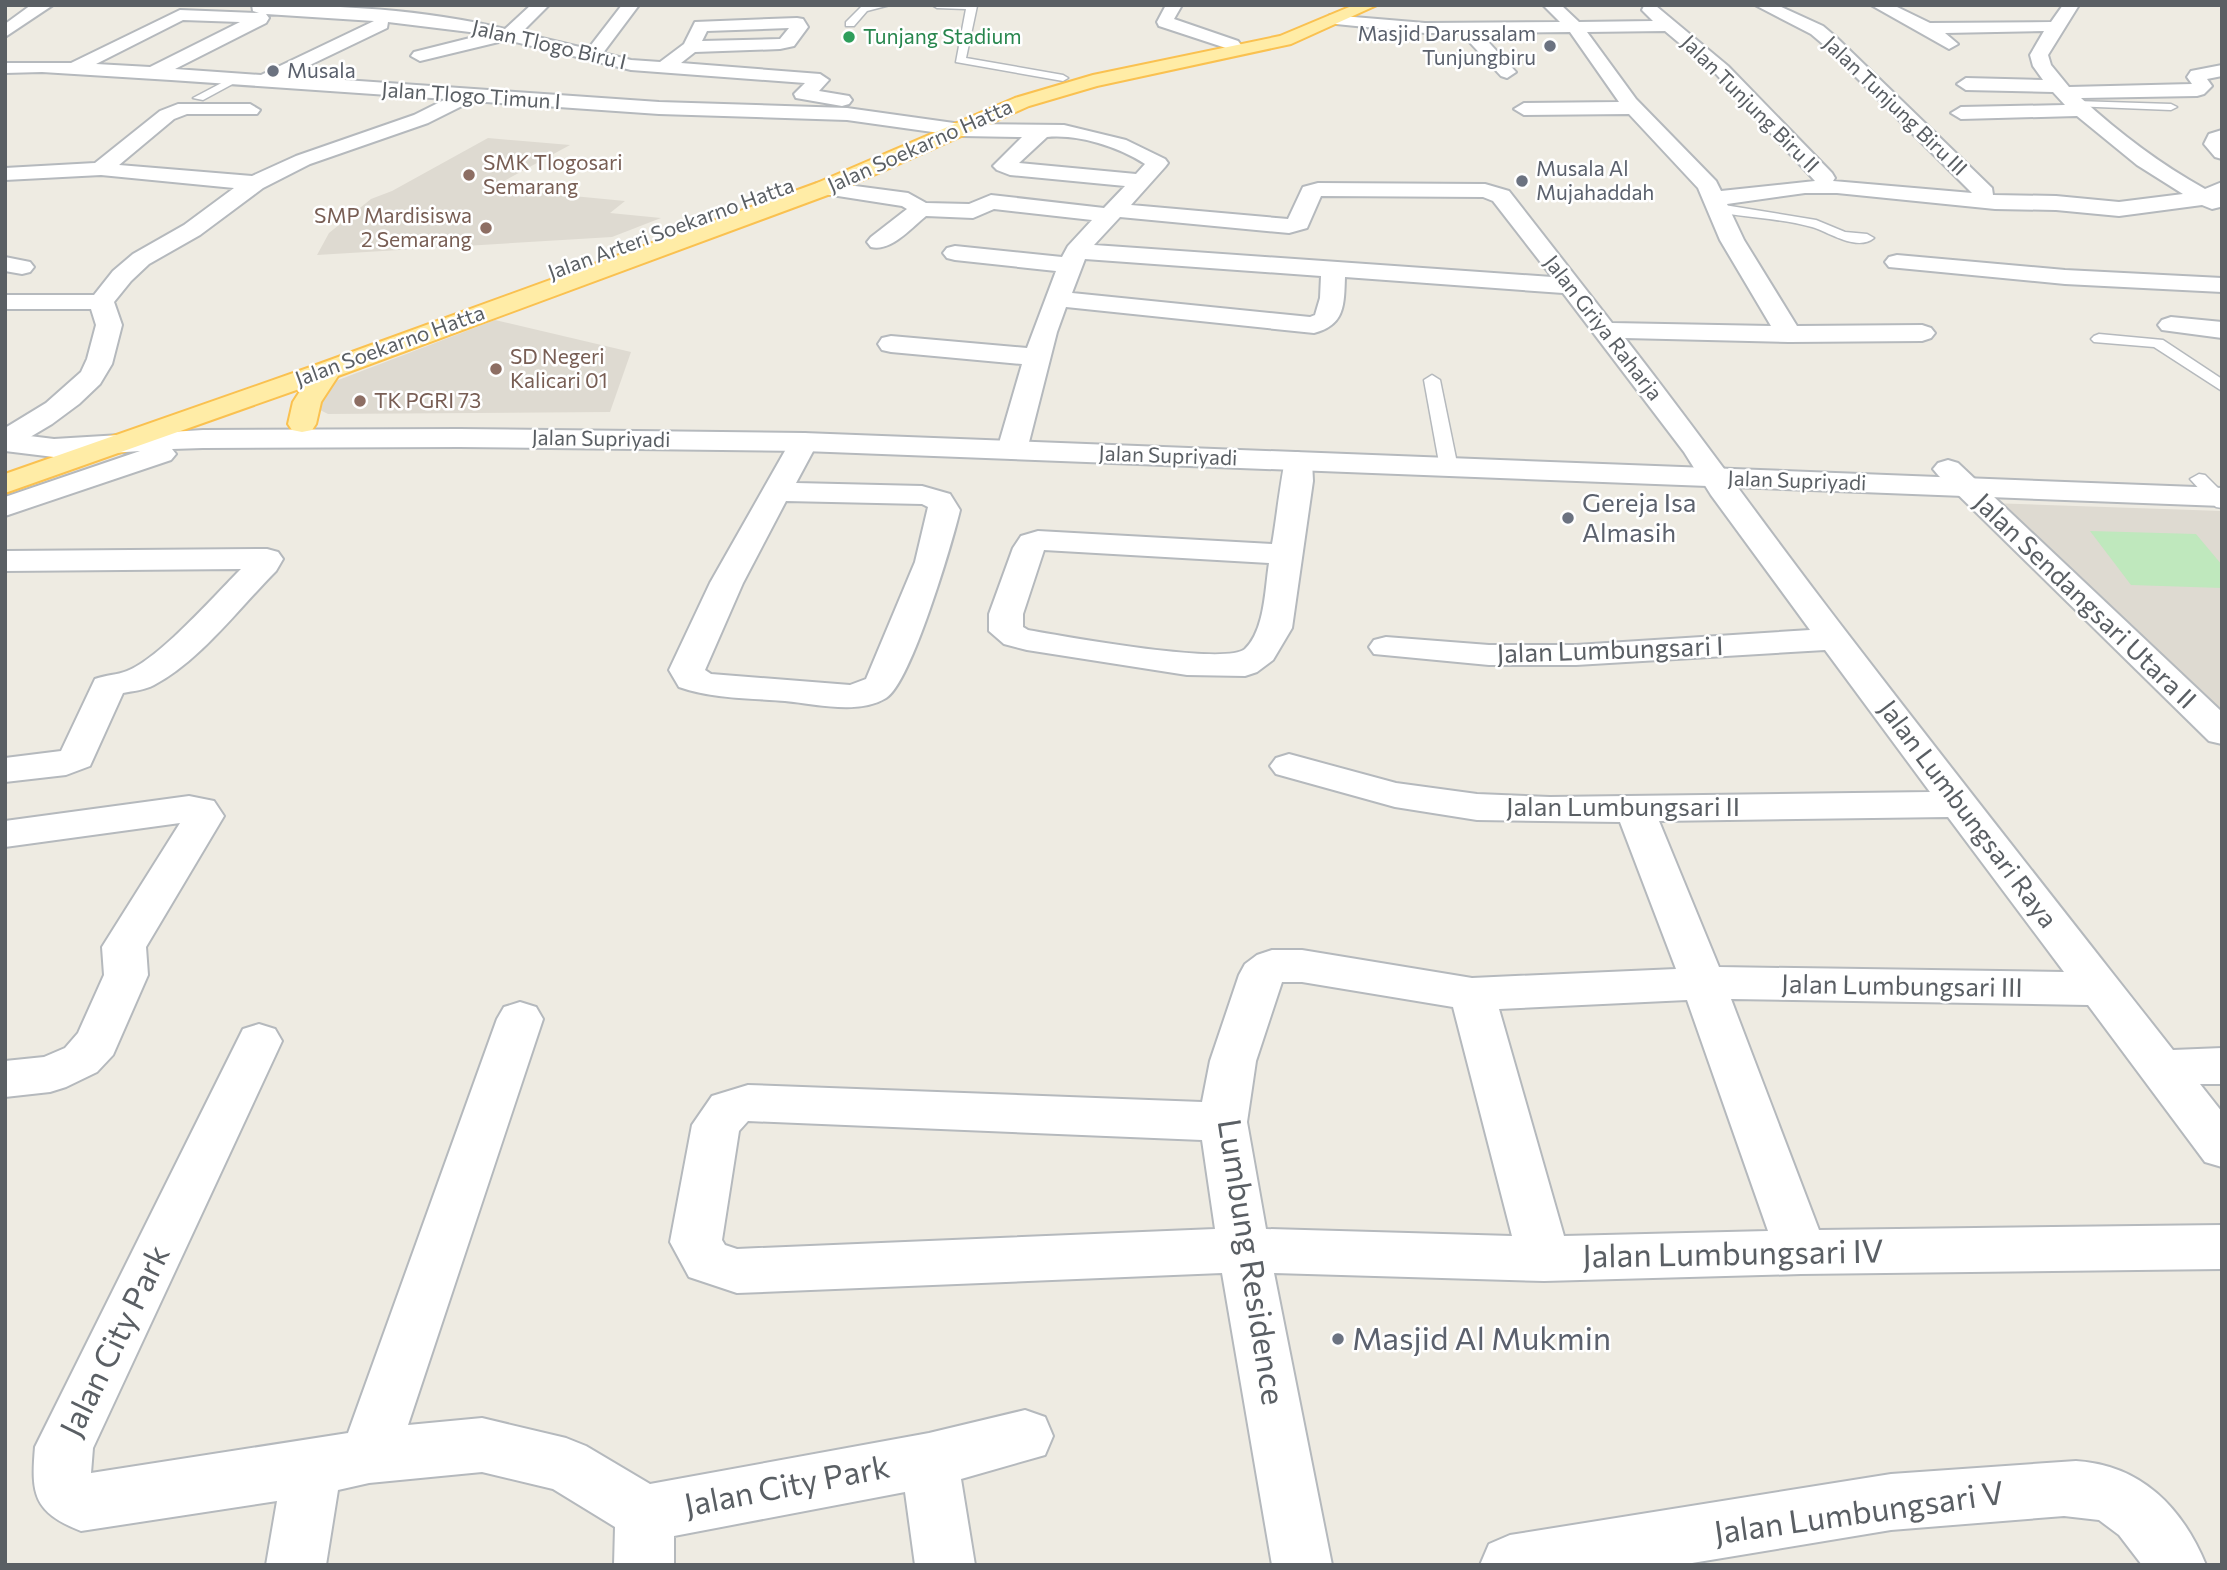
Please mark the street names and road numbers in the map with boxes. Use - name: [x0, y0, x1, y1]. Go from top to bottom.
- street label: Jalan Tlogo Biru I: [470, 14, 629, 73]
- street label: Jalan Tunjung Biru II: [1677, 29, 1825, 177]
- street label: Jalan Tunjung Biru III: [1819, 30, 1973, 180]
- street label: Jalan Tlogo Timun I: [381, 76, 561, 113]
- street label: Jalan Soekarno Hatta: [823, 93, 1016, 197]
- street label: Jalan Arteri Soekarno Hatta: [544, 171, 797, 284]
- street label: Jalan Griya Raharja: [1540, 250, 1669, 405]
- street label: Jalan Soekarno Hatta: [291, 299, 488, 390]
- street label: Jalan Supriyadi: [531, 424, 671, 451]
- street label: Jalan Supriyadi: [1098, 440, 1238, 469]
- street label: Jalan Supriyadi: [1727, 465, 1867, 494]
- street label: Jalan Sendangsari Utara II: [1969, 486, 2204, 714]
- street label: Jalan Lumbungsari I: [1496, 629, 1724, 668]
- street label: Jalan Lumbungsari Raya: [1873, 693, 2065, 933]
- street label: Jalan Lumbungsari II: [1506, 790, 1740, 821]
- street label: Jalan Lumbungsari III: [1781, 967, 2023, 1002]
- street label: Lumbung Residence: [1211, 1116, 1295, 1408]
- street label: Jalan Lumbungsari IV: [1582, 1229, 1884, 1275]
- street label: Jalan City Park: [50, 1238, 177, 1442]
- street label: Jalan City Park: [681, 1445, 893, 1524]
- street label: Jalan Lumbungsari V: [1711, 1471, 2006, 1551]

